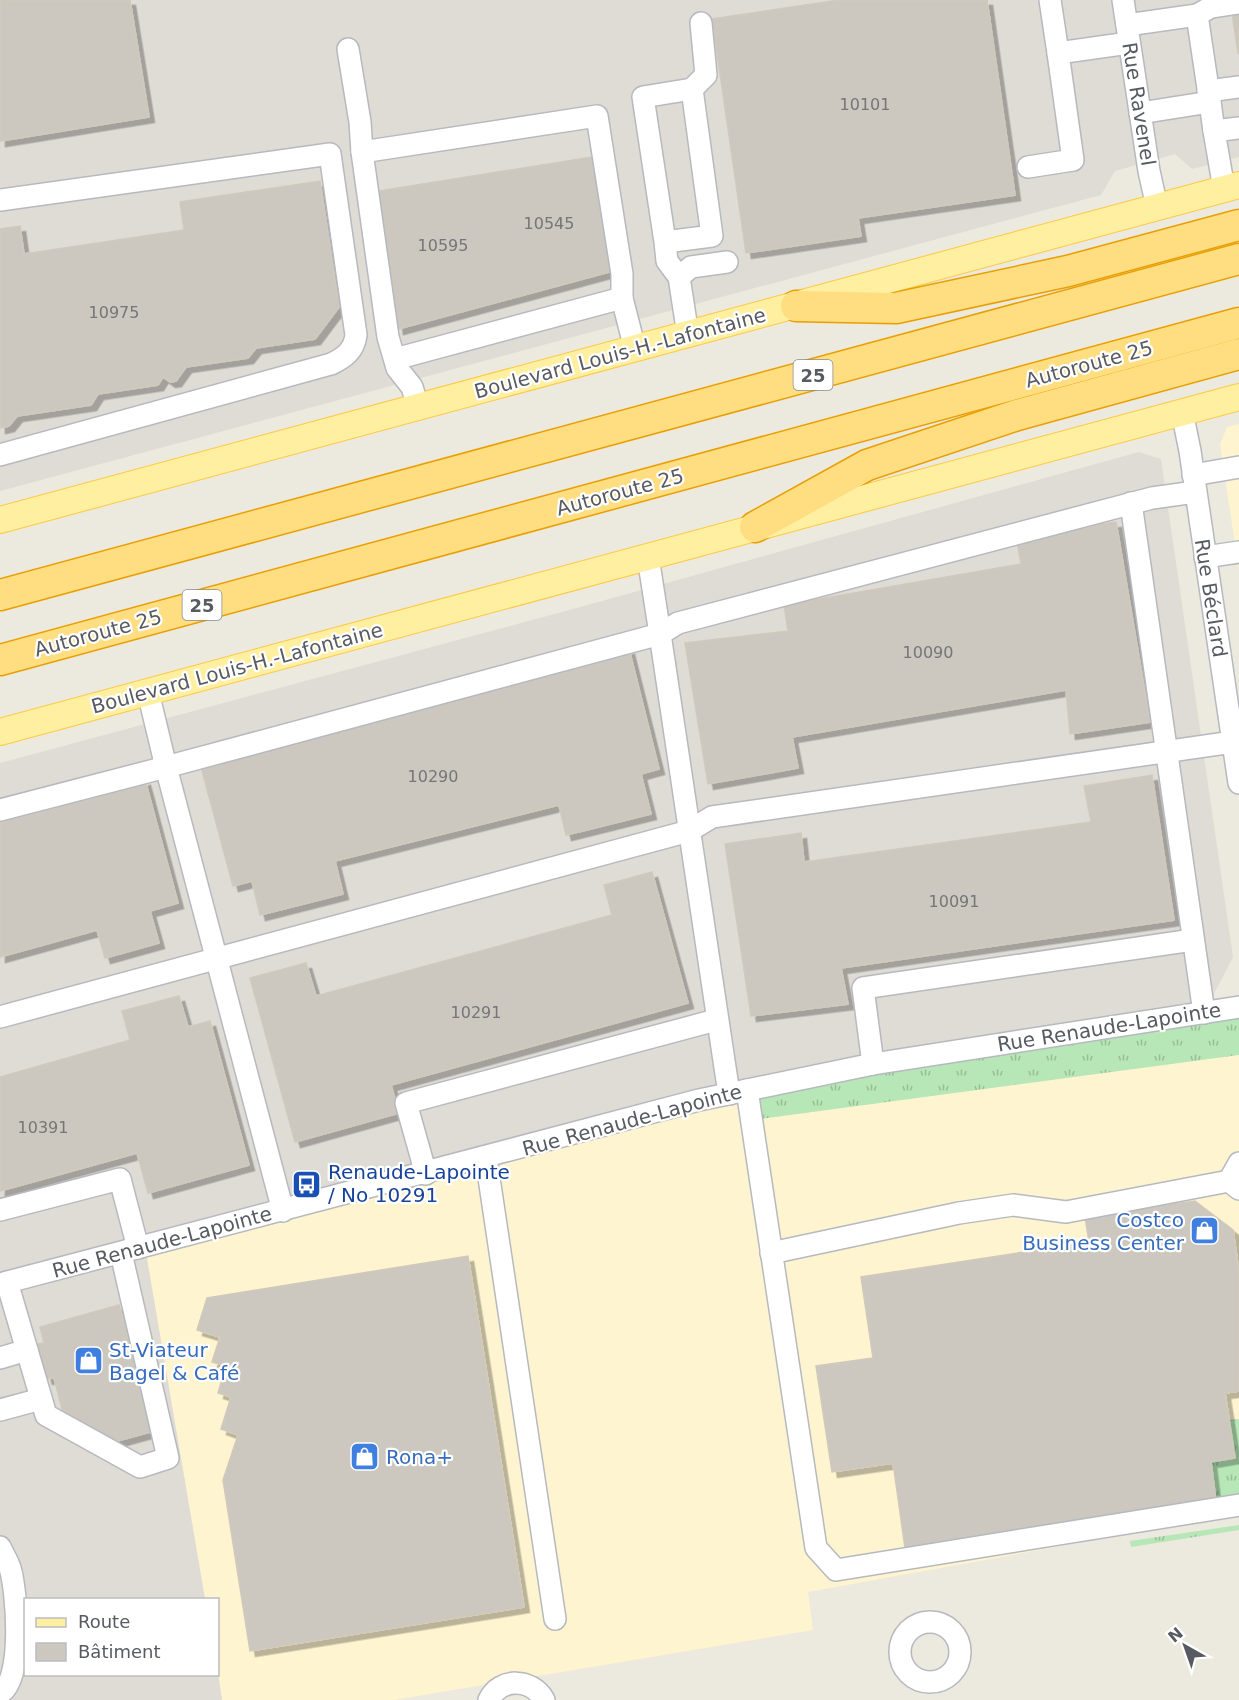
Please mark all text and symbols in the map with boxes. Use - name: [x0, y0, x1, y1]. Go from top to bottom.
- street label: Rue Ravenel: [1117, 41, 1161, 167]
- house number: 10101: [840, 95, 890, 114]
- house number: 10545: [524, 214, 574, 233]
- house number: 10595: [418, 236, 468, 255]
- house number: 10975: [89, 303, 139, 322]
- street label: Boulevard Louis-H.-Lafontaine: [472, 303, 768, 403]
- street label: Autoroute 25: [1023, 335, 1155, 393]
- road number: 25: [794, 360, 832, 390]
- street label: Autoroute 25: [554, 463, 686, 521]
- street label: Rue Béclard: [1190, 537, 1232, 659]
- road number: 25: [182, 590, 222, 620]
- street label: Autoroute 25: [32, 604, 164, 662]
- street label: Boulevard Louis-H.-Lafontaine: [89, 618, 385, 718]
- house number: 10090: [903, 643, 953, 662]
- house number: 10290: [408, 767, 458, 786]
- house number: 10091: [929, 892, 979, 911]
- street label: Rue Renaude-Lapointe: [995, 997, 1223, 1057]
- house number: 10291: [451, 1003, 501, 1022]
- street label: Rue Renaude-Lapointe: [520, 1079, 744, 1161]
- house number: 10391: [18, 1118, 68, 1137]
- place label: Renaude-Lapointe / No 10291: [328, 1160, 510, 1207]
- bus stop icon: Renaude-Lapointe / No 10291: [291, 1168, 323, 1200]
- street label: Rue Renaude-Lapointe: [50, 1201, 274, 1283]
- place label: Costco Business Center: [1022, 1208, 1185, 1255]
- shop icon: Costco Business Center: [1189, 1215, 1221, 1247]
- place label: St-Viateur Bagel & Café: [109, 1338, 239, 1385]
- shop icon: St-Viateur Bagel & Café: [72, 1345, 104, 1377]
- shop icon: Rona+: [349, 1441, 381, 1473]
- place label: Rona+: [386, 1445, 453, 1469]
- legend: [24, 1598, 219, 1676]
- text: Route: [78, 1611, 130, 1632]
- north arrow: [1155, 1616, 1215, 1676]
- text: N: [1164, 1623, 1187, 1646]
- text: Bâtiment: [78, 1641, 161, 1662]

